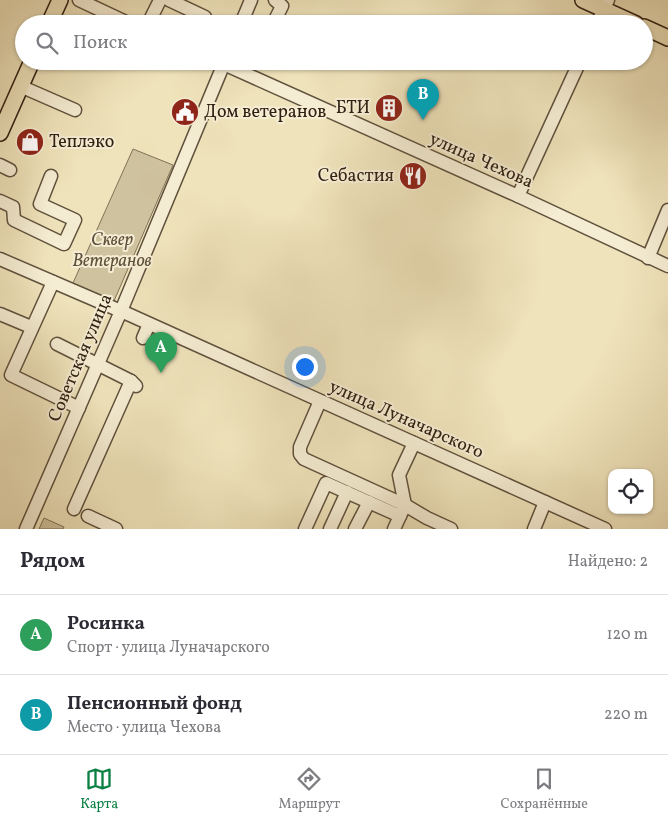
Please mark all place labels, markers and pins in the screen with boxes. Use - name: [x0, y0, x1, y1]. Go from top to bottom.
- pin: B: [407, 79, 439, 120]
- building icon: БТИ: [374, 93, 404, 123]
- place label: БТИ: [336, 96, 370, 121]
- public building icon: Дом ветеранов: [170, 97, 200, 127]
- place label: Дом ветеранов: [204, 100, 326, 125]
- shop icon: Теплэко: [15, 127, 45, 157]
- place label: Теплэко: [49, 130, 114, 155]
- restaurant icon: Себастия: [398, 161, 428, 191]
- place label: Себастия: [318, 164, 394, 189]
- pin: A: [145, 332, 177, 373]

